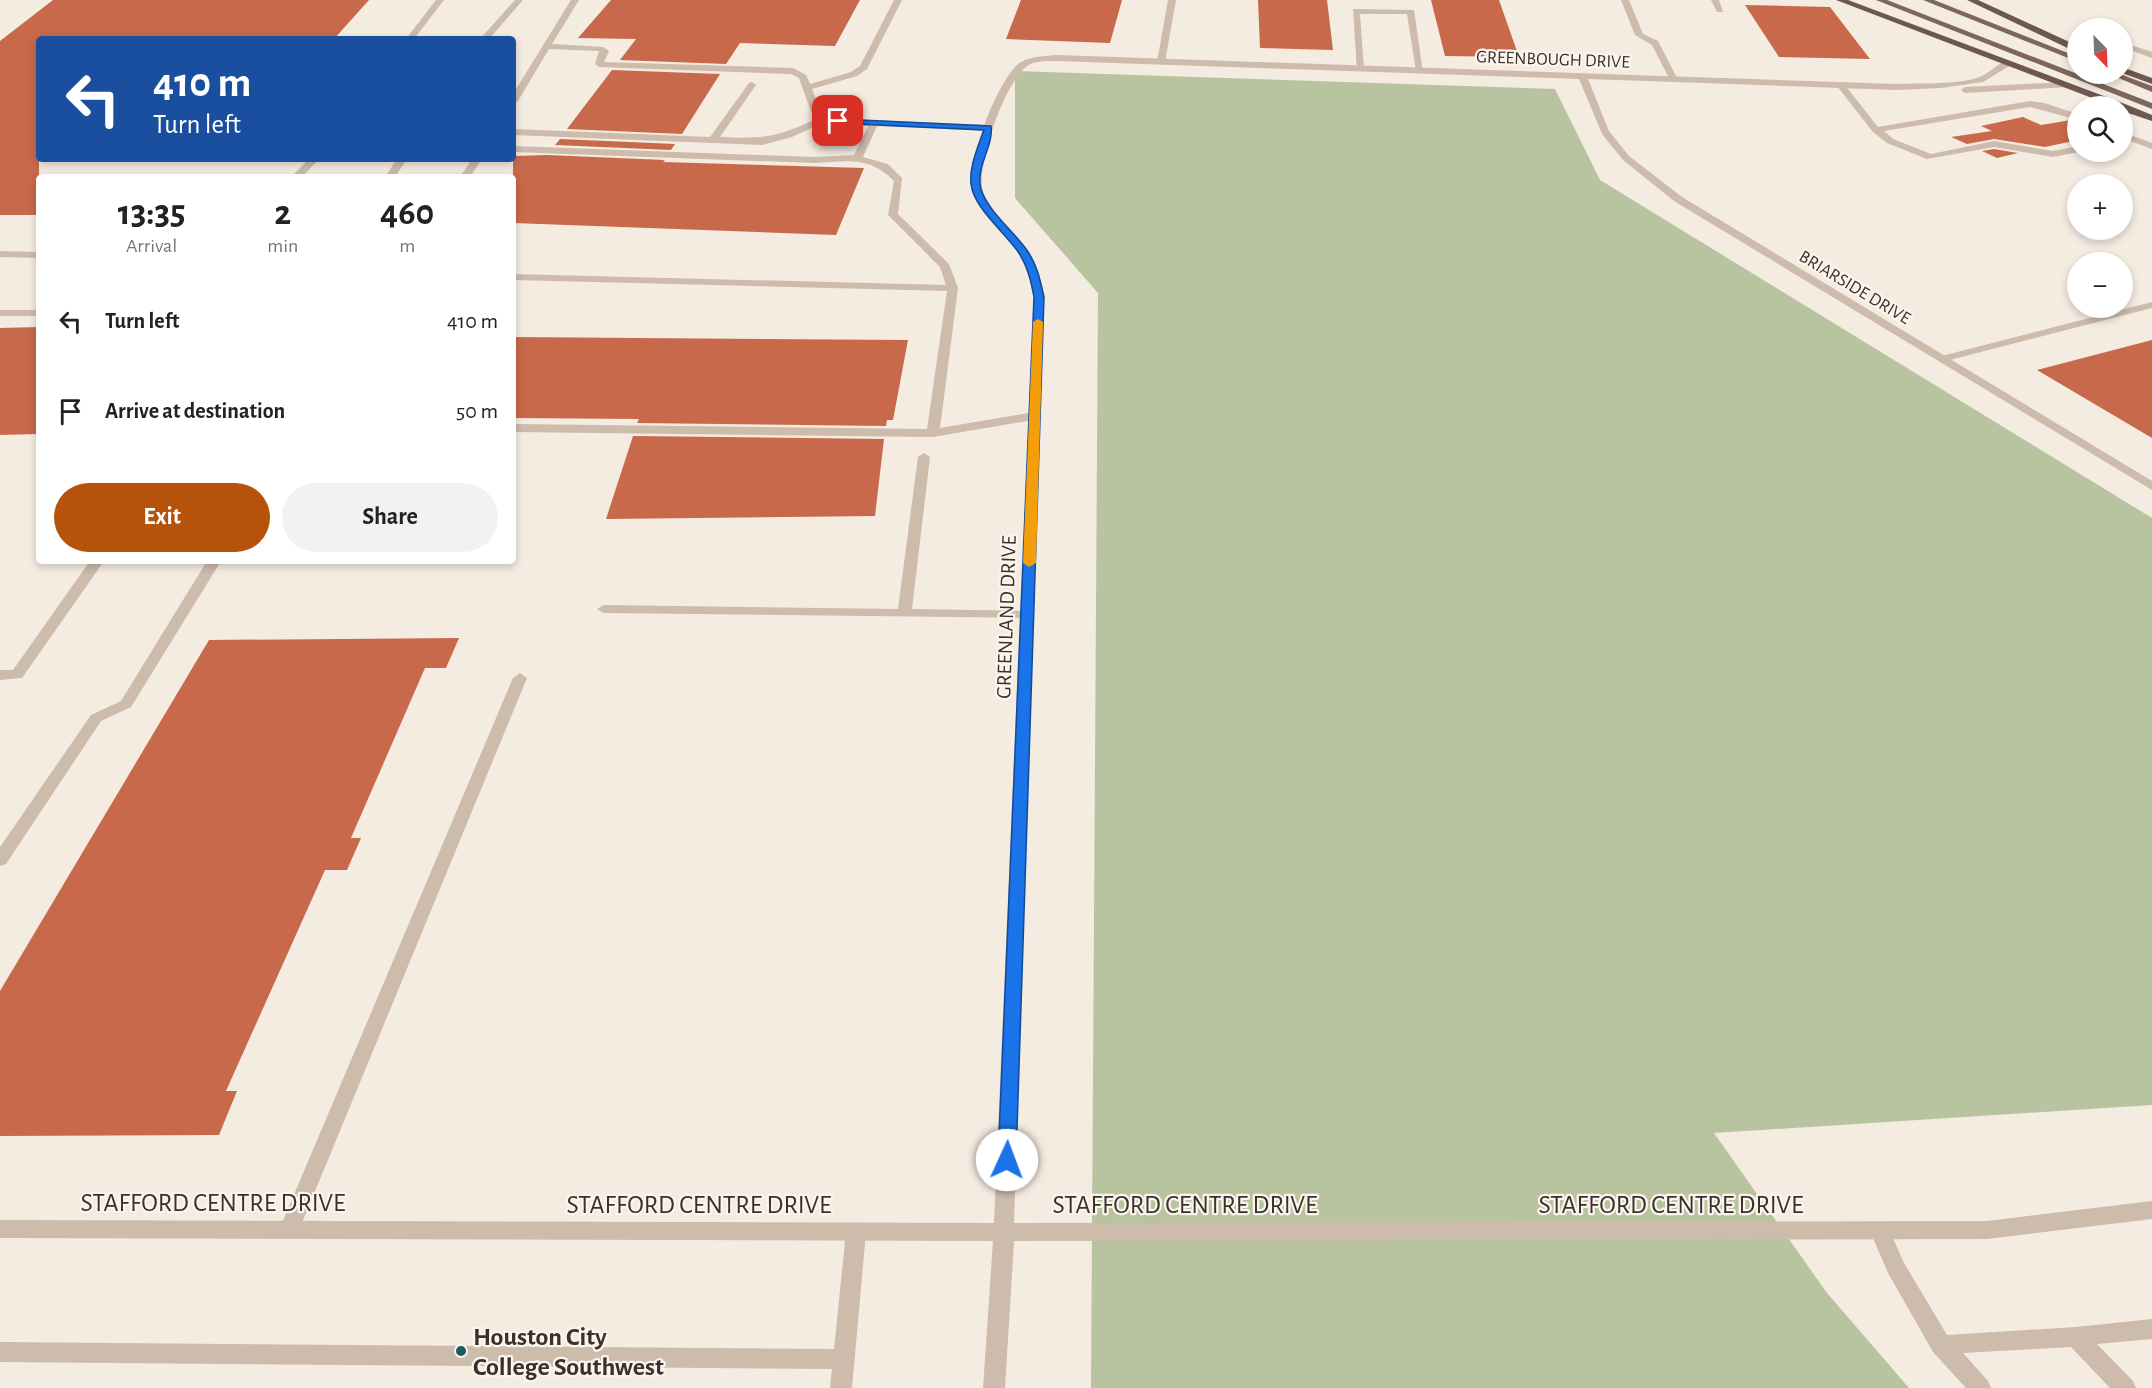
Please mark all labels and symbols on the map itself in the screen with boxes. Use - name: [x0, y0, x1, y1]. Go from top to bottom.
- north arrow: [2067, 18, 2133, 84]
- street label: GREENBOUGH DRIVE: [1476, 48, 1630, 72]
- pin: [812, 95, 863, 146]
- street label: BRIARSIDE DRIVE: [1796, 248, 1914, 328]
- street label: GREENLAND DRIVE: [993, 535, 1020, 699]
- position arrow: [975, 1128, 1039, 1192]
- street label: STAFFORD CENTRE DRIVE: [80, 1190, 346, 1216]
- street label: STAFFORD CENTRE DRIVE: [566, 1192, 832, 1218]
- street label: STAFFORD CENTRE DRIVE: [1052, 1192, 1318, 1218]
- street label: STAFFORD CENTRE DRIVE: [1538, 1192, 1804, 1218]
- place label: Houston City College Southwest: [473, 1324, 664, 1380]
- marker: Houston City College Southwest: [454, 1344, 468, 1358]

